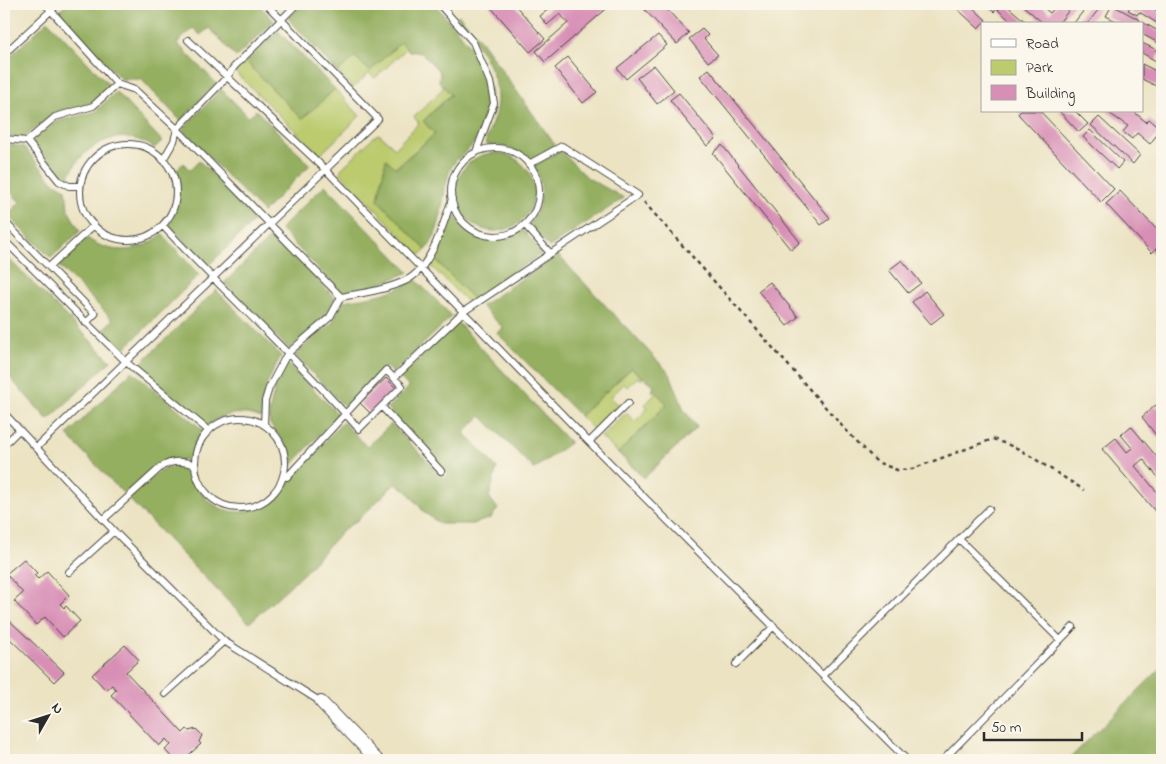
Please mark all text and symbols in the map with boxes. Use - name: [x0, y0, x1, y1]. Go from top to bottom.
- legend: [981, 22, 1144, 112]
- text: Road: [1026, 33, 1059, 55]
- text: Park: [1026, 57, 1054, 79]
- text: Building: [1025, 83, 1075, 106]
- north arrow: [22, 692, 72, 742]
- text: N: [46, 698, 68, 719]
- scale bar: [984, 709, 1081, 741]
- text: 50 m: [991, 717, 1022, 739]

